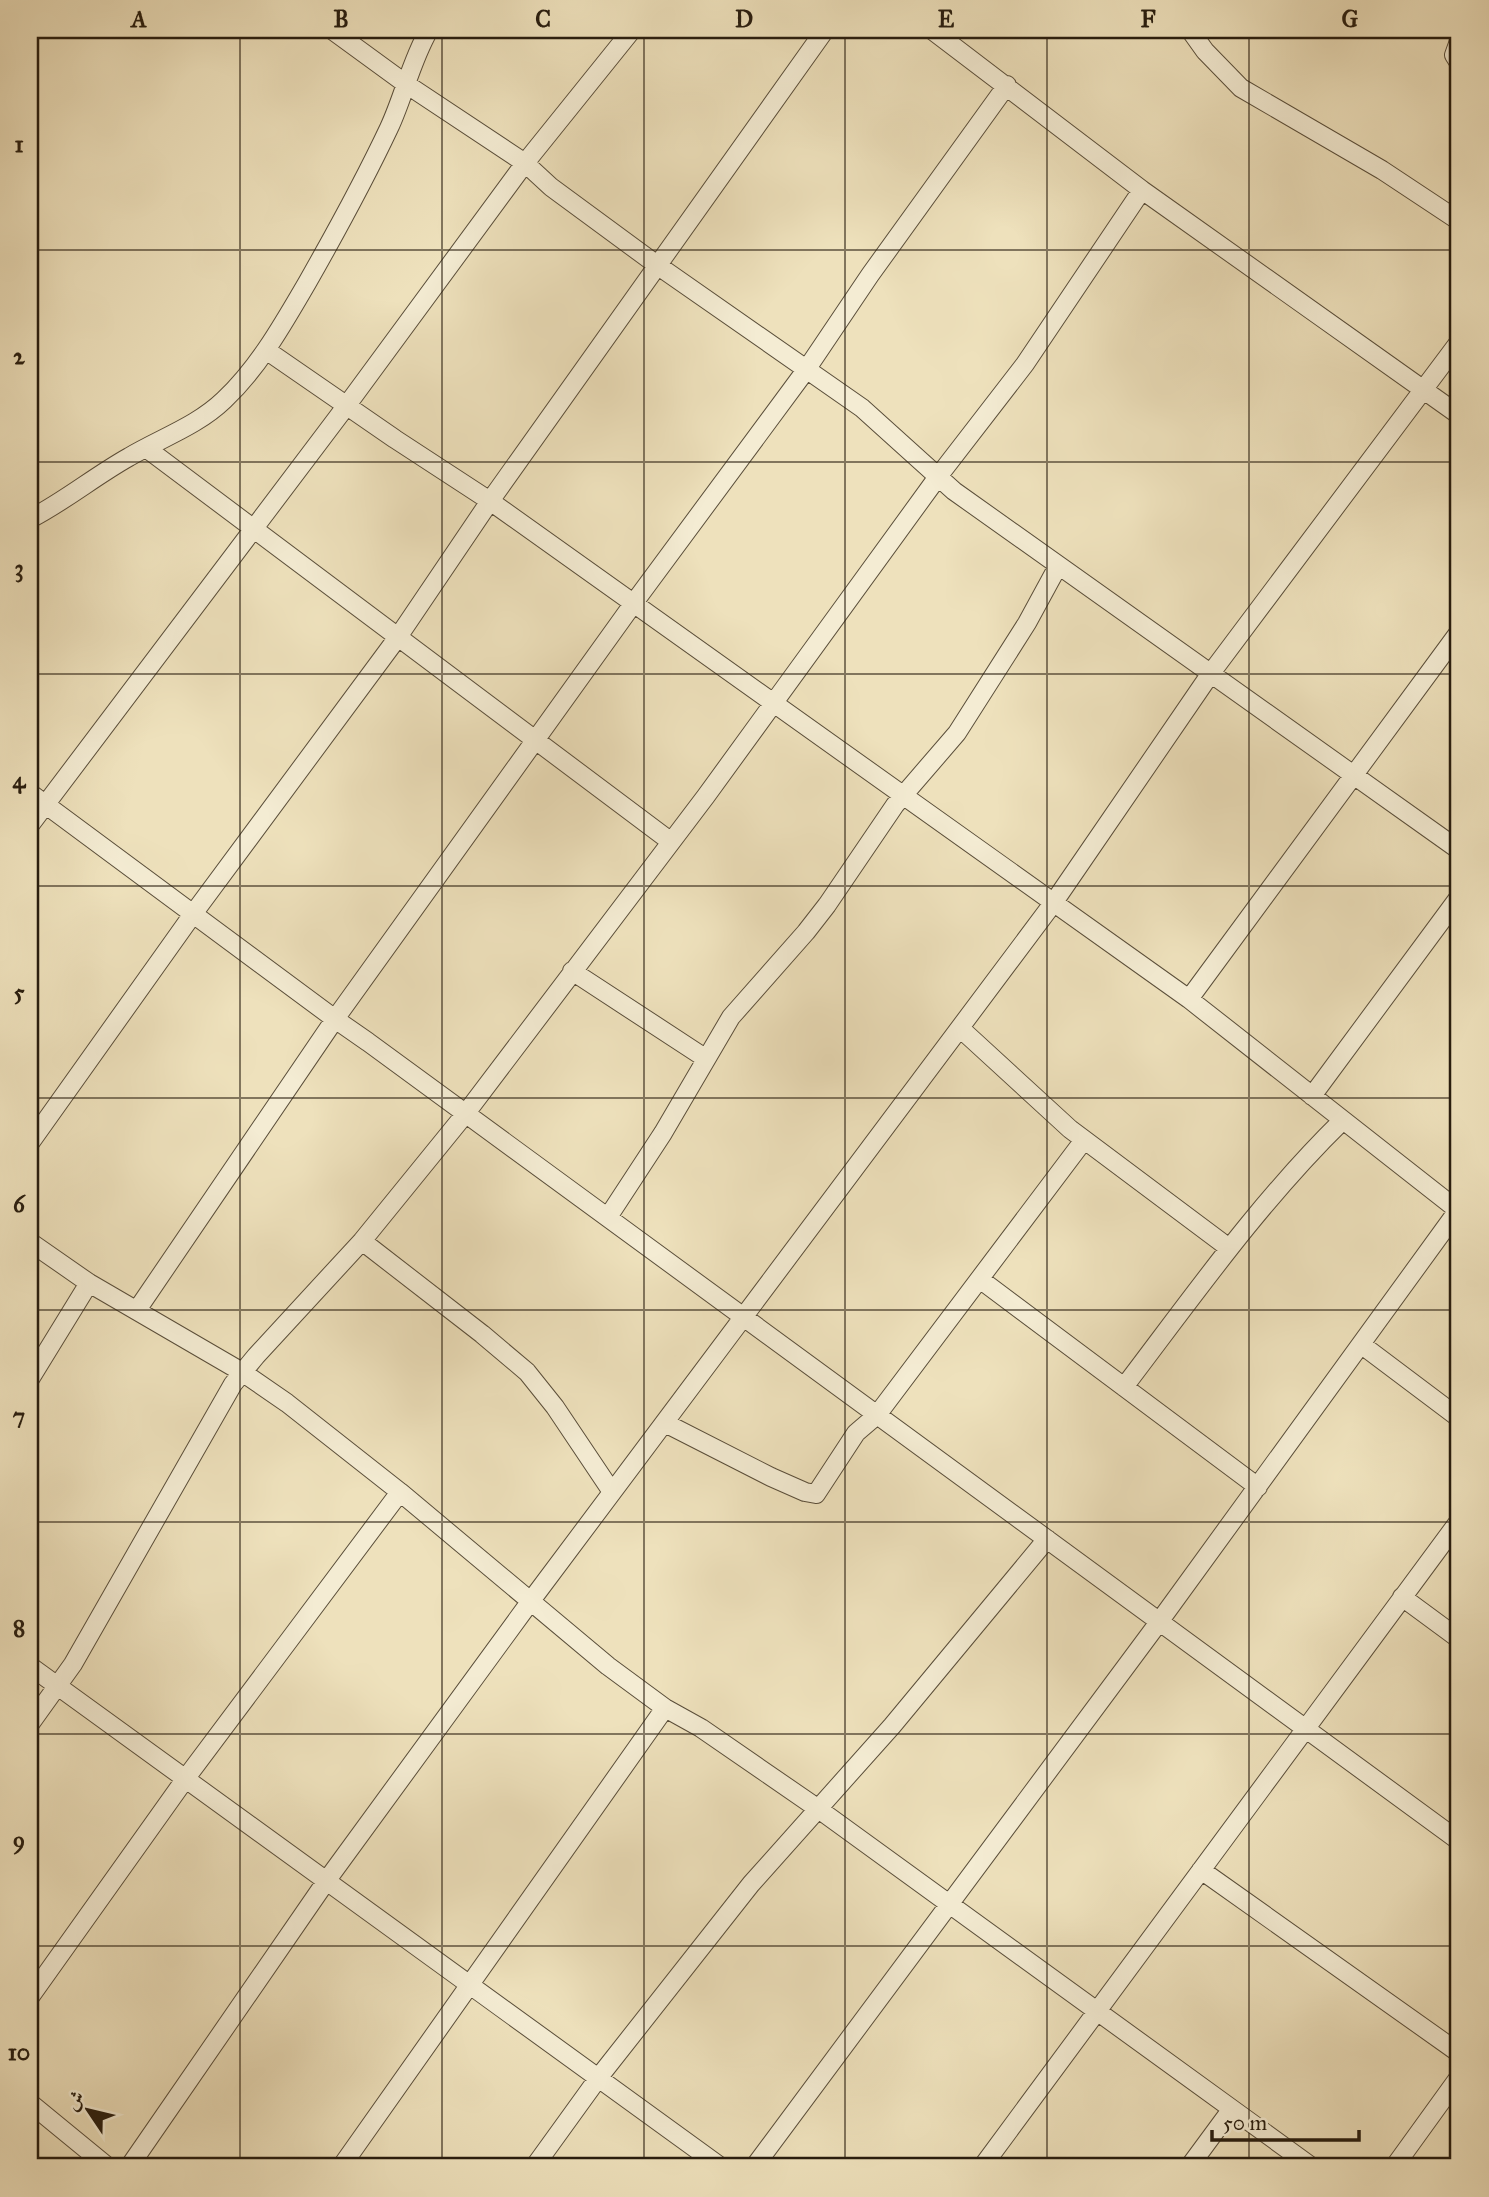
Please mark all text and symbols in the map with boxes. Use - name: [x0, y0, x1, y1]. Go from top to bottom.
- text: A: [129, 5, 147, 33]
- text: B: [333, 5, 349, 33]
- text: C: [535, 5, 551, 33]
- text: D: [735, 5, 753, 33]
- text: E: [938, 5, 955, 33]
- text: F: [1140, 5, 1156, 33]
- text: G: [1342, 5, 1359, 33]
- text: 1: [14, 130, 24, 158]
- text: 2: [13, 342, 25, 370]
- text: 3: [14, 554, 24, 583]
- text: 4: [13, 766, 27, 794]
- text: 5: [14, 978, 25, 1006]
- text: 6: [13, 1190, 26, 1218]
- text: 7: [13, 1402, 25, 1430]
- text: 8: [13, 1614, 25, 1642]
- text: 9: [13, 1826, 25, 1855]
- text: 10: [8, 2038, 30, 2066]
- north arrow: [52, 2074, 122, 2144]
- text: ش: [60, 2086, 89, 2115]
- scale bar: [1212, 2099, 1360, 2143]
- text: 50 m: [1223, 2110, 1268, 2136]

